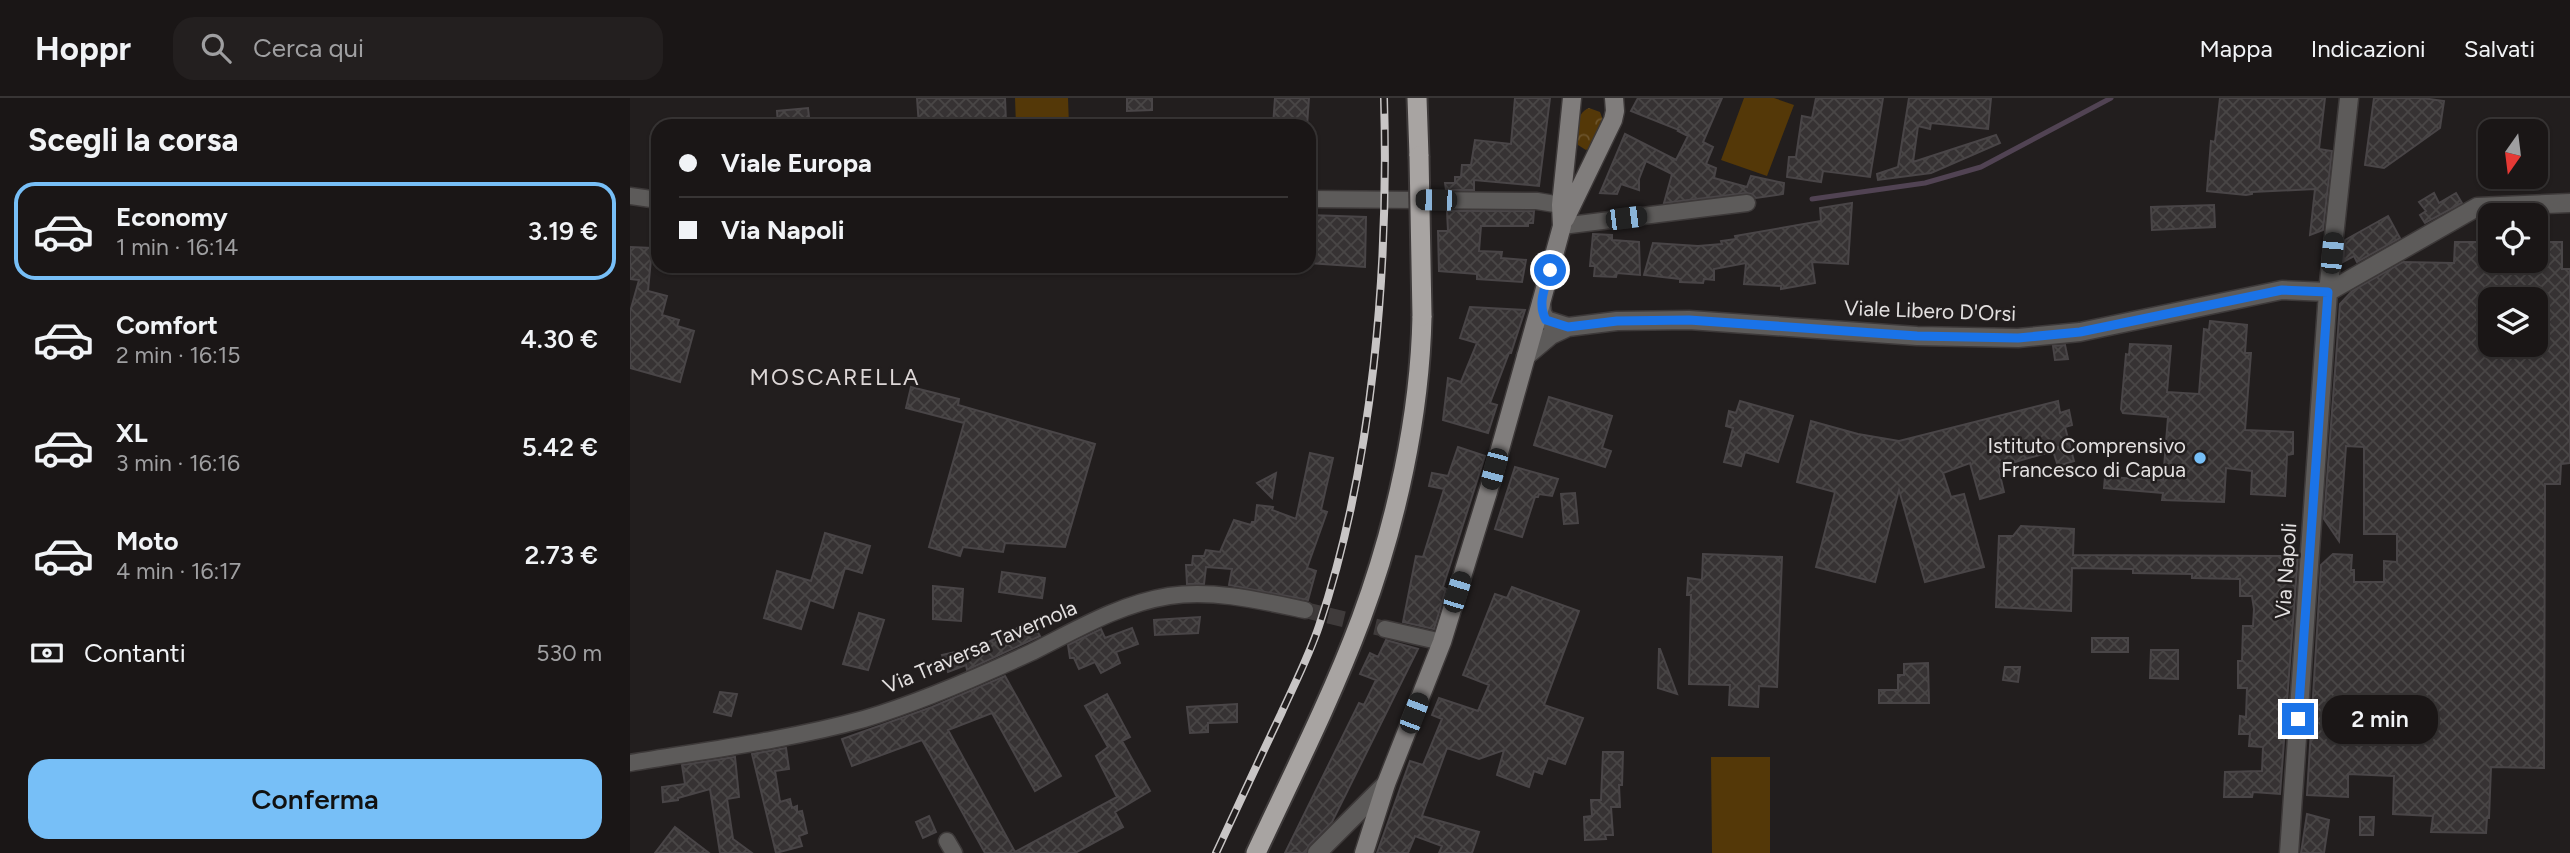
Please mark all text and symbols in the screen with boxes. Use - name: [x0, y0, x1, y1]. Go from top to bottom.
- search box: [173, 17, 663, 80]
- text: Hoppr: [35, 29, 131, 68]
- icon: search: [197, 29, 235, 67]
- text: Cerca qui: [253, 32, 364, 64]
- text: Mappa: [2200, 34, 2273, 63]
- text: Indicazioni: [2311, 34, 2426, 63]
- text: Salvati: [2464, 34, 2535, 63]
- north arrow: [2478, 119, 2548, 189]
- map controls: [2478, 119, 2548, 357]
- text: Scegli la corsa: [28, 121, 238, 159]
- text: Viale Europa: [721, 147, 872, 179]
- car: [1415, 189, 1458, 211]
- icon: car: [32, 200, 95, 263]
- text: Economy: [116, 201, 228, 233]
- button: locate: [2478, 203, 2548, 273]
- car: [1604, 205, 1649, 231]
- text: Via Napoli: [721, 214, 845, 246]
- text: 3.19 €: [528, 215, 598, 247]
- car: [2320, 231, 2345, 275]
- text: 1 min · 16:14: [116, 233, 238, 261]
- route start: [1534, 254, 1566, 286]
- button: layers: [2478, 287, 2548, 357]
- street label: Viale Libero D'Orsi: [1844, 295, 2016, 326]
- icon: car: [32, 308, 95, 371]
- text: Comfort: [116, 309, 218, 341]
- text: 4.30 €: [521, 323, 598, 355]
- text: 2 min · 16:15: [116, 341, 241, 369]
- district label: MOSCARELLA: [749, 363, 921, 391]
- icon: car: [32, 416, 95, 479]
- text: XL: [116, 417, 148, 449]
- text: 5.42 €: [522, 431, 598, 463]
- place label: Istituto Comprensivo Francesco di Capua: [1987, 433, 2186, 482]
- car: [1479, 446, 1510, 492]
- text: 3 min · 16:16: [116, 449, 240, 477]
- marker: Istituto Comprensivo Francesco di Capua: [2192, 450, 2208, 466]
- street label: Via Napoli: [2270, 522, 2301, 620]
- icon: car: [32, 524, 95, 587]
- text: Moto: [116, 525, 179, 557]
- text: 2.73 €: [525, 539, 598, 571]
- text: 4 min · 16:17: [116, 557, 241, 585]
- car: [1441, 569, 1474, 615]
- street label: Via Traversa Tavernola: [879, 594, 1080, 699]
- icon: cash: [28, 634, 66, 672]
- text: Contanti: [84, 637, 186, 669]
- text: 530 m: [536, 639, 602, 667]
- car: [1397, 690, 1432, 736]
- callout: 2 min: [2322, 694, 2438, 744]
- route end: [2282, 703, 2314, 735]
- text: 2 min: [2351, 705, 2409, 733]
- button: Conferma: [28, 759, 602, 839]

